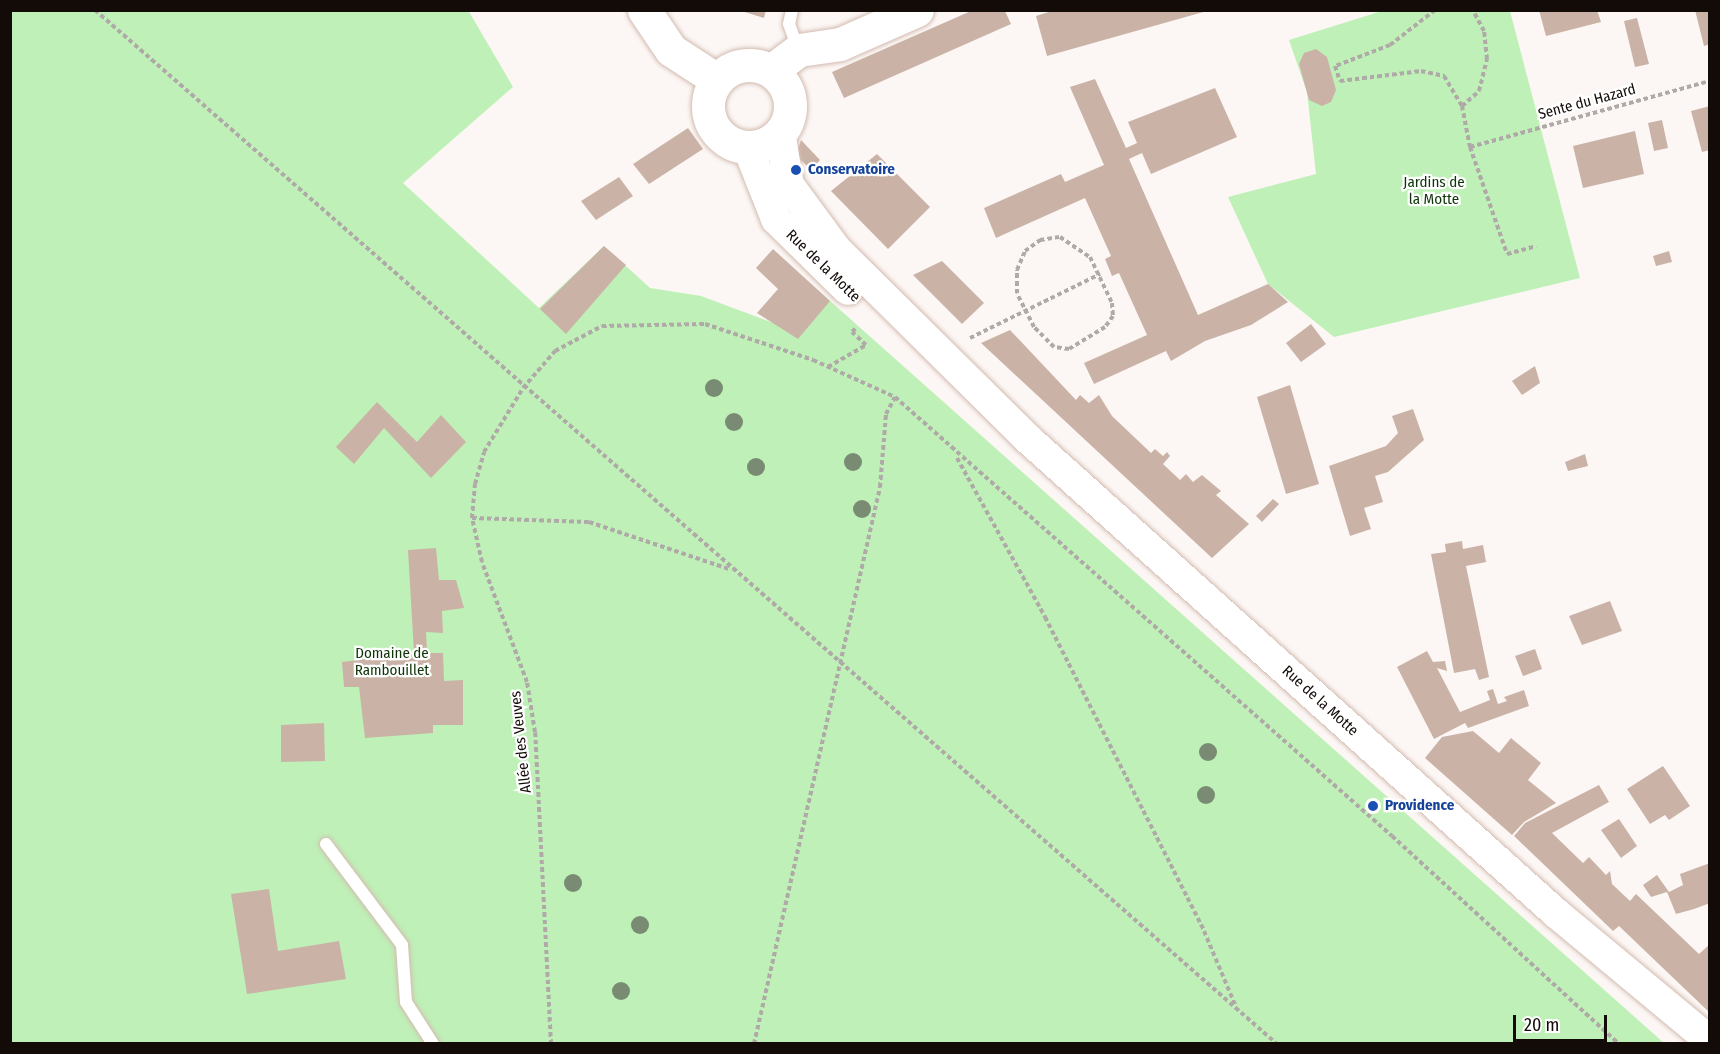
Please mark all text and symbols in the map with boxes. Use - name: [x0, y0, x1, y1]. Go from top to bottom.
- street label: Sente du Hazard: [1536, 80, 1638, 124]
- place label: Conservatoire: [808, 161, 895, 179]
- marker: Conservatoire: [789, 163, 803, 177]
- park label: Jardins de la Motte: [1403, 173, 1465, 208]
- street label: Rue de la Motte: [782, 226, 864, 306]
- park label: Domaine de Rambouillet: [355, 644, 429, 679]
- street label: Rue de la Motte: [1278, 662, 1362, 740]
- street label: Allée des Veuves: [507, 690, 535, 794]
- place label: Providence: [1385, 797, 1454, 815]
- marker: Providence: [1366, 799, 1380, 813]
- scale bar: [1516, 1003, 1610, 1041]
- text: 20 m: [1524, 1014, 1559, 1036]

